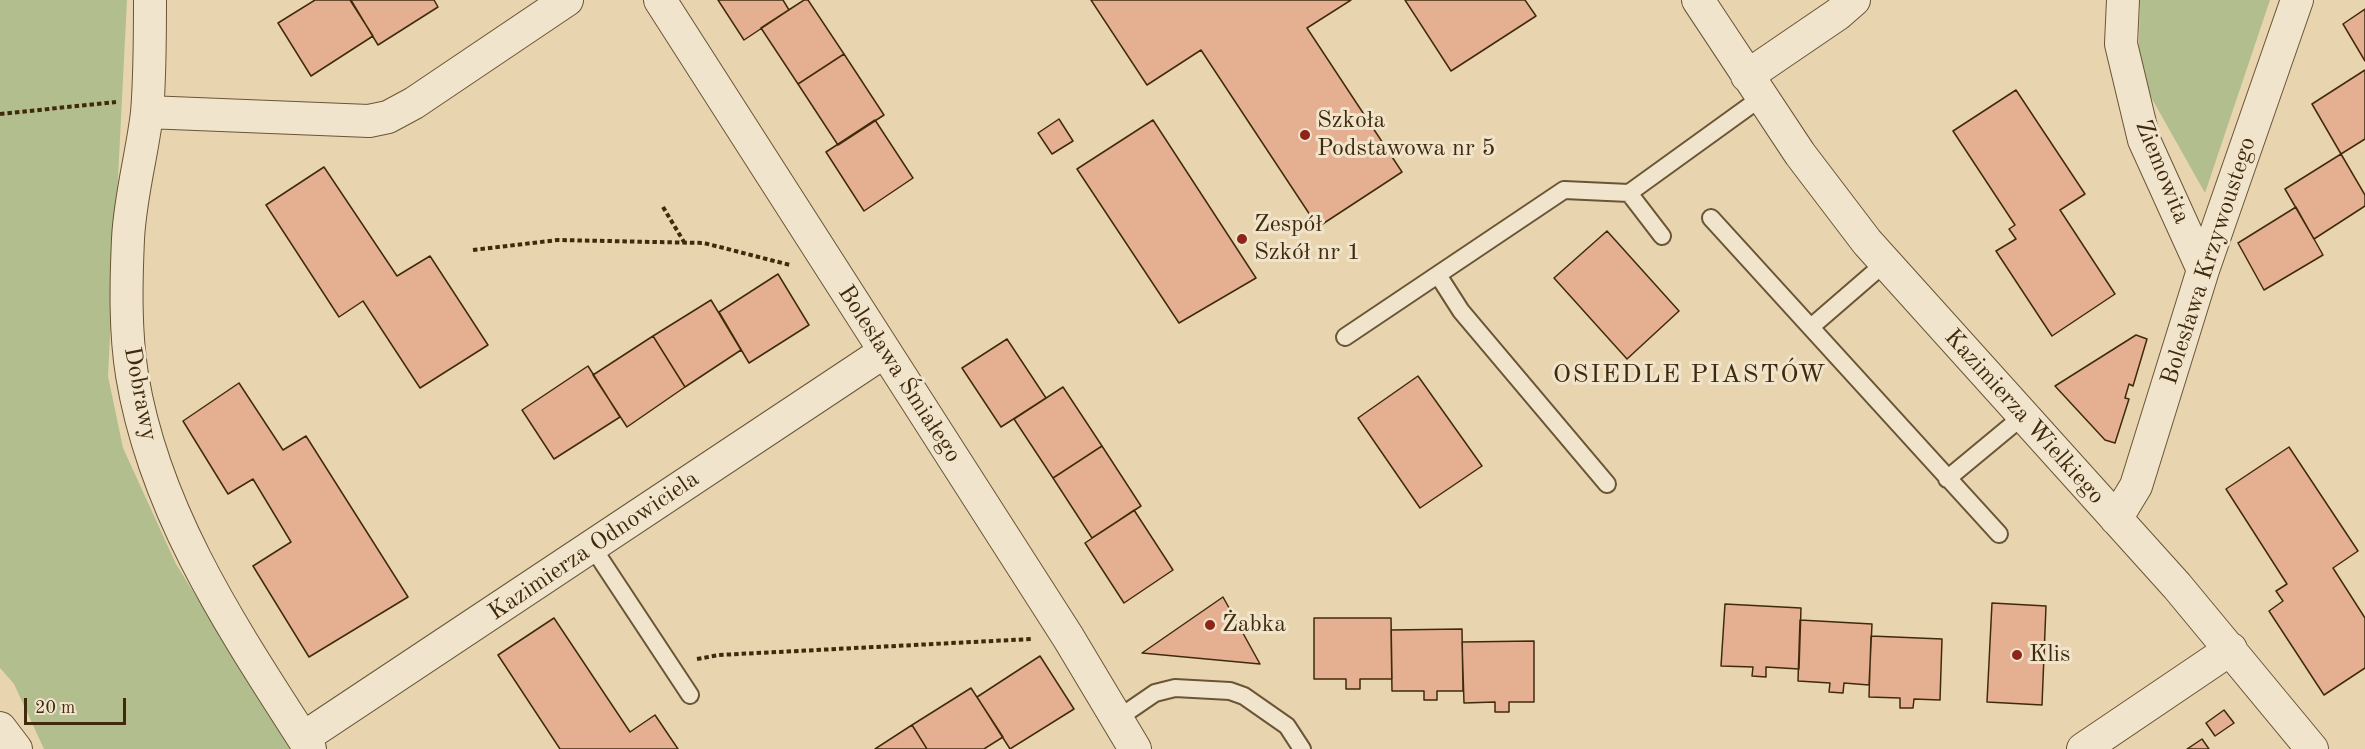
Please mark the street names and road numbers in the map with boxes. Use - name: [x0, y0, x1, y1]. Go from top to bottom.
- street label: Ziemowita: [2128, 116, 2196, 228]
- street label: Bolesława Krzywoustego: [2155, 133, 2263, 389]
- street label: Bolesława Śmiałego: [831, 280, 967, 468]
- street label: Kazimierza Wielkiego: [1938, 323, 2110, 511]
- street label: Dobrawy: [117, 344, 163, 444]
- street label: Kazimierza Odnowiciela: [483, 465, 705, 627]

